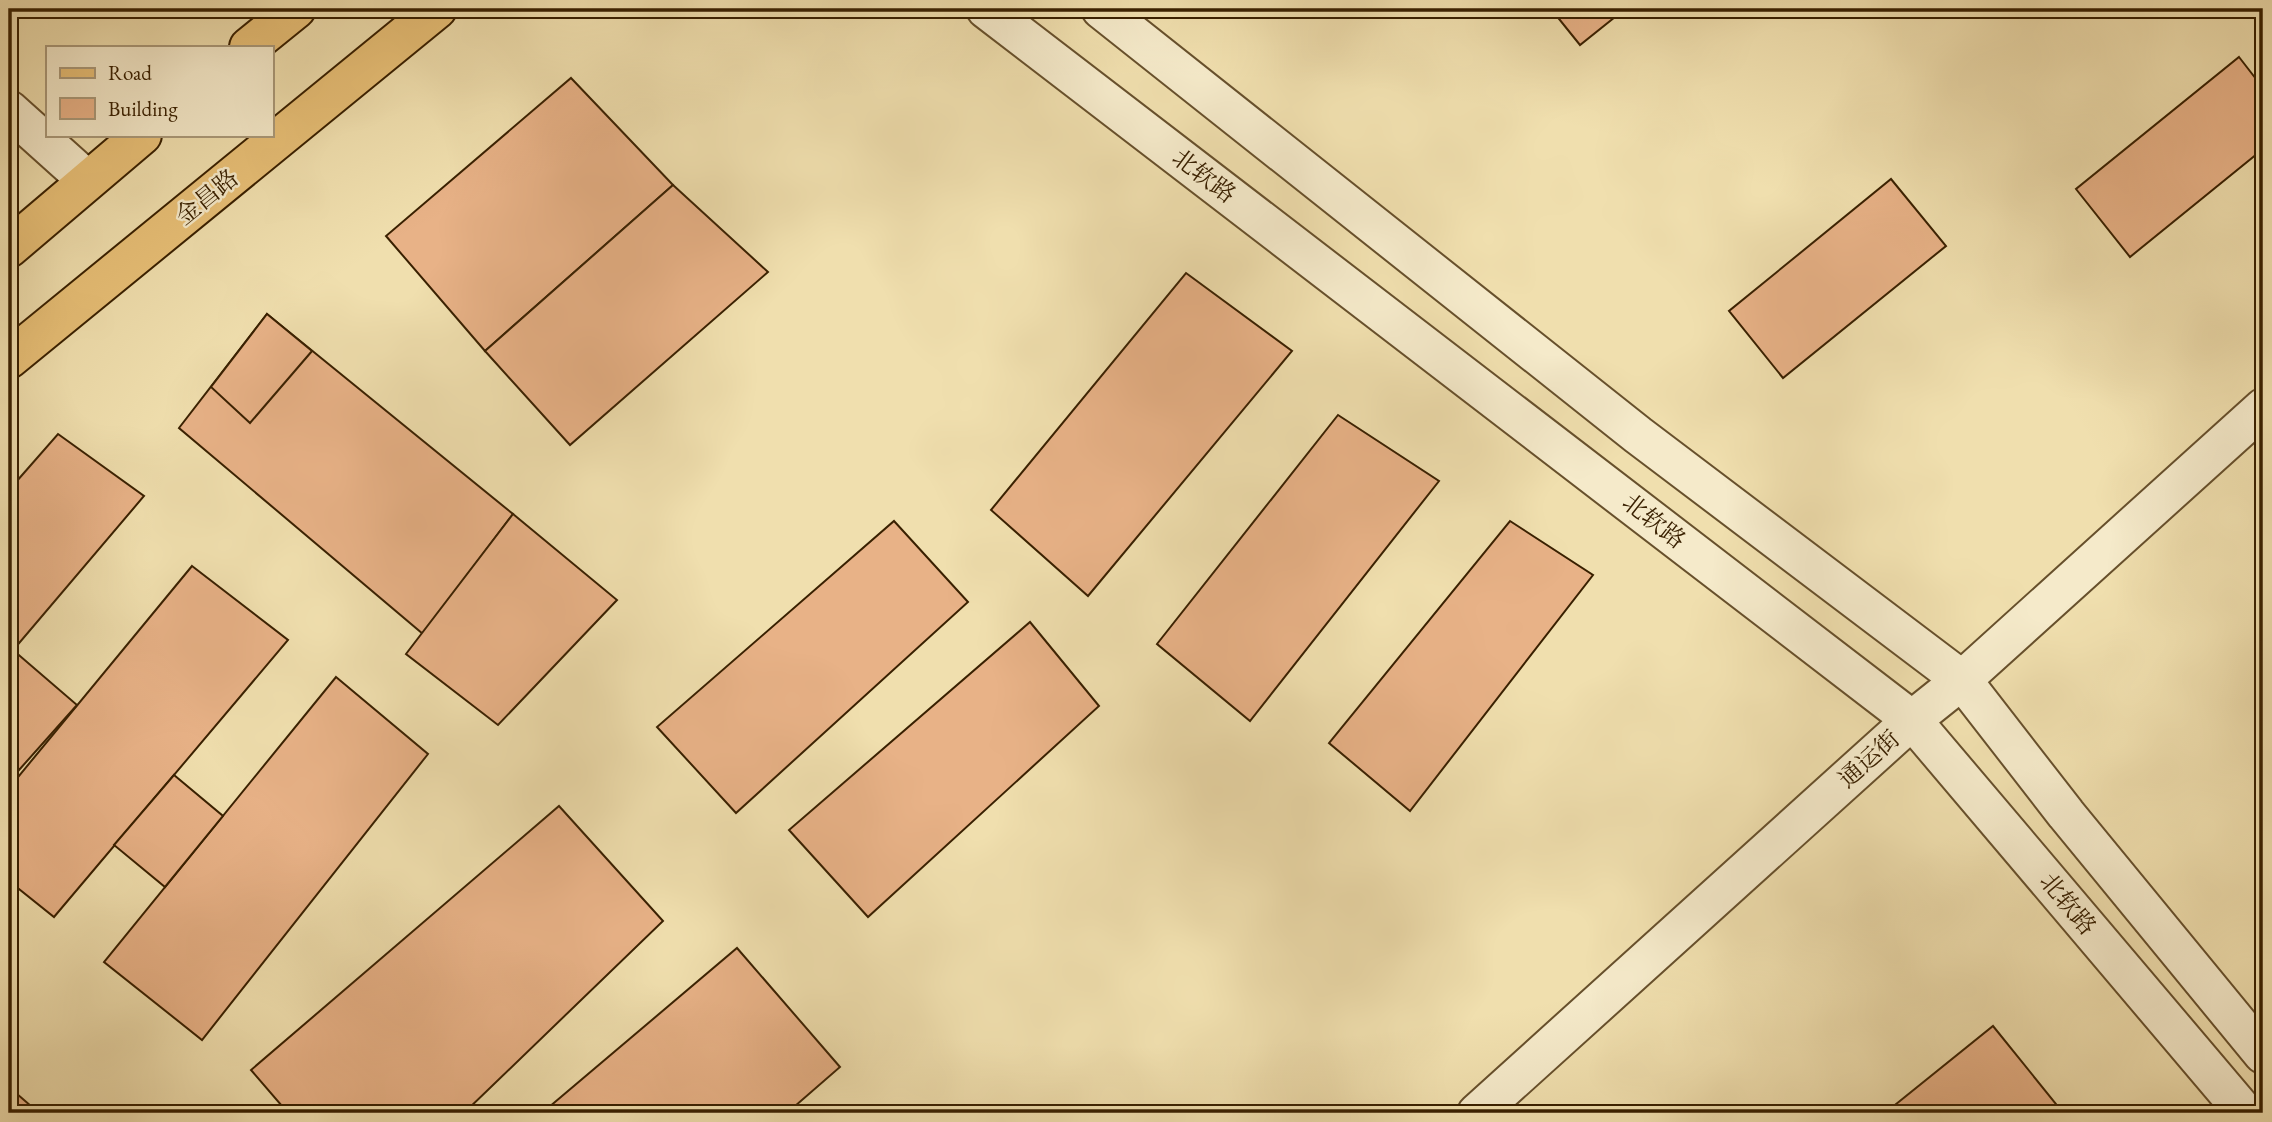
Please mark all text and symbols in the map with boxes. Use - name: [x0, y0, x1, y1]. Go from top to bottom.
- legend: [46, 46, 273, 136]
- text: Road: [108, 59, 152, 86]
- text: Building: [108, 95, 178, 122]
- street label: 北软路: [1166, 142, 1242, 210]
- street label: 金昌路: [169, 162, 244, 231]
- street label: 北软路: [1616, 486, 1692, 555]
- street label: 通运街: [1832, 723, 1906, 794]
- street label: 北软路: [2033, 866, 2103, 941]

